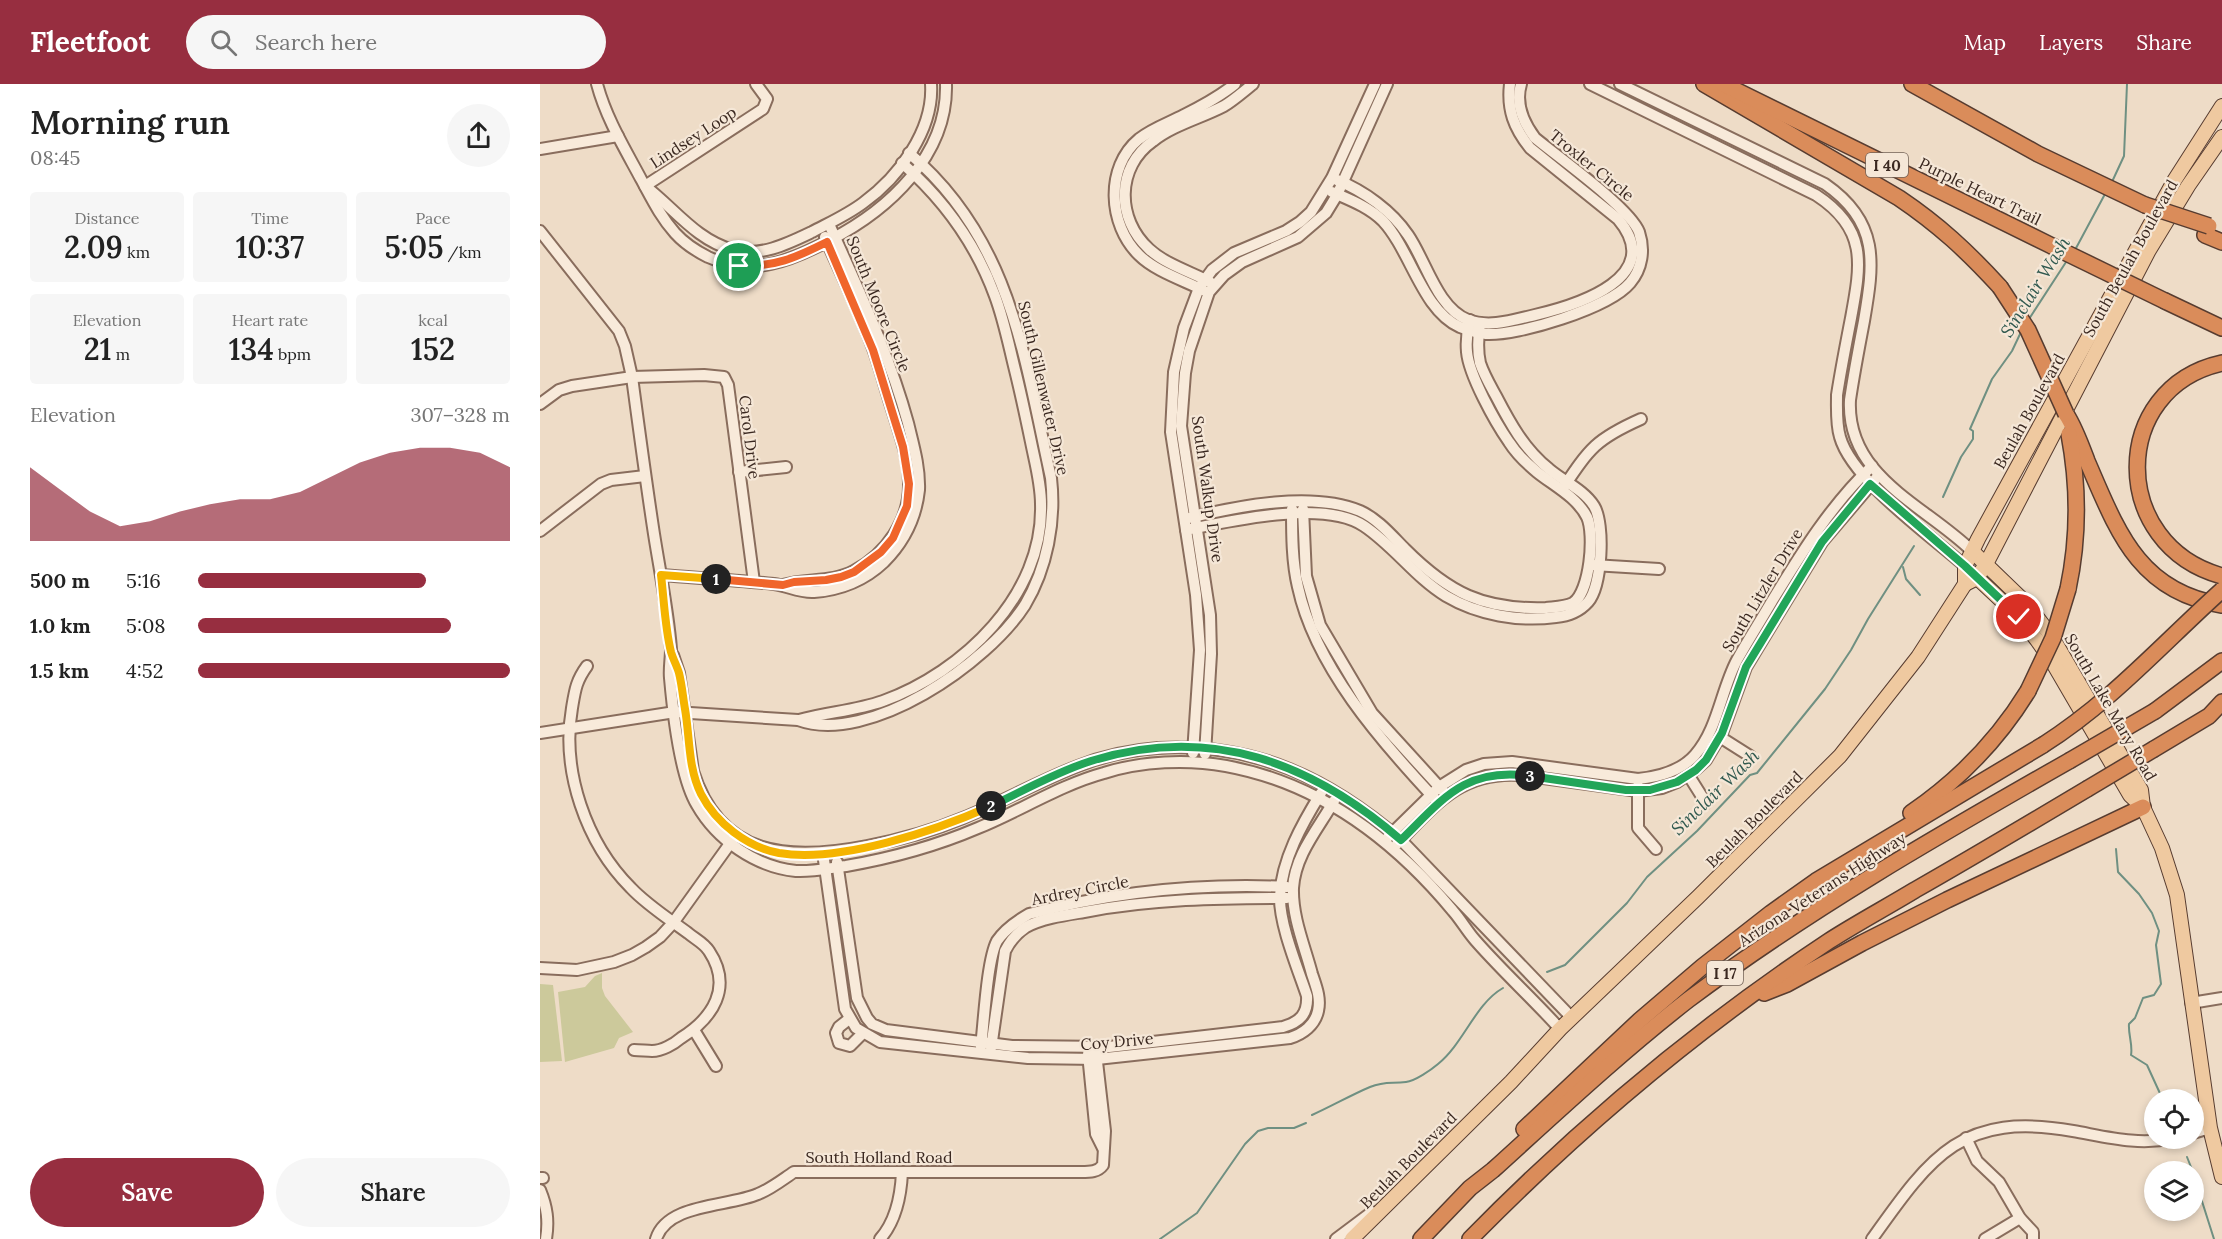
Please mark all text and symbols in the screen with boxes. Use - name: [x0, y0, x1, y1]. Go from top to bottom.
- search box: [186, 15, 606, 69]
- text: Fleetfoot: [30, 24, 150, 60]
- icon: search: [207, 26, 240, 59]
- text: Search here: [255, 28, 377, 56]
- text: Map: [1963, 29, 2006, 56]
- text: Layers: [2039, 29, 2103, 56]
- text: Share: [2136, 29, 2192, 56]
- text: Morning run: [30, 101, 230, 143]
- street label: Lindsey Loop: [646, 102, 740, 172]
- button: share: [447, 104, 510, 167]
- street label: Troxler Circle: [1546, 125, 1638, 205]
- text: 08:45: [30, 145, 80, 170]
- road number: I 40: [1866, 153, 1908, 177]
- street label: Purple Heart Trail: [1916, 153, 2044, 229]
- street label: South Beulah Boulevard: [2078, 175, 2182, 340]
- text: Distance: [74, 208, 140, 228]
- text: Time: [251, 208, 289, 228]
- text: Pace: [416, 208, 450, 228]
- text: 2.09: [64, 228, 123, 266]
- text: 10:37: [236, 228, 304, 266]
- text: 5:05: [384, 228, 443, 266]
- water label: Sinclair Wash: [1995, 232, 2075, 341]
- street label: South Moore Circle: [843, 233, 916, 375]
- pin: [713, 240, 764, 291]
- text: km: [123, 242, 150, 262]
- text: /km: [443, 242, 482, 262]
- icon: arrive: [722, 249, 755, 282]
- street label: South Gillenwater Drive: [1014, 299, 1074, 477]
- text: Elevation: [73, 310, 141, 330]
- text: Heart rate: [232, 310, 308, 330]
- text: kcal: [418, 310, 448, 330]
- text: 21: [84, 330, 112, 368]
- text: 134: [229, 330, 274, 368]
- text: 152: [411, 330, 455, 368]
- text: m: [112, 344, 130, 364]
- text: bpm: [274, 344, 311, 364]
- street label: Beulah Boulevard: [1989, 349, 2069, 472]
- street label: Carol Drive: [735, 394, 765, 480]
- text: Elevation: [30, 402, 116, 427]
- text: 307–328 m: [410, 402, 510, 427]
- street label: South Walkup Drive: [1188, 414, 1228, 564]
- street label: South Litzler Drive: [1717, 524, 1807, 655]
- pin: 1: [701, 564, 731, 594]
- text: 500 m: [30, 568, 90, 593]
- text: 5:16: [126, 568, 161, 593]
- text: 1: [713, 569, 719, 589]
- pin: [1993, 591, 2044, 642]
- icon: check: [2002, 600, 2035, 633]
- text: 1.0 km: [30, 613, 91, 638]
- text: 5:08: [126, 613, 166, 638]
- street label: South Lake Mary Road: [2061, 630, 2162, 785]
- text: 1.5 km: [30, 658, 89, 683]
- text: 4:52: [126, 658, 163, 683]
- water label: Sinclair Wash: [1666, 744, 1764, 840]
- pin: 3: [1515, 761, 1545, 791]
- text: 3: [1526, 766, 1534, 786]
- street label: Beulah Boulevard: [1701, 766, 1807, 872]
- pin: 2: [976, 791, 1006, 821]
- text: 2: [987, 796, 995, 816]
- street label: Arizona Veterans Highway: [1734, 827, 1910, 951]
- street label: Ardrey Circle: [1029, 871, 1131, 909]
- road number: I 17: [1707, 961, 1743, 985]
- street label: Coy Drive: [1080, 1028, 1155, 1054]
- map controls: [2144, 1089, 2204, 1221]
- button: locate: [2144, 1089, 2204, 1149]
- street label: Beulah Boulevard: [1355, 1107, 1461, 1213]
- street label: South Holland Road: [805, 1147, 953, 1167]
- button: Save: [30, 1158, 264, 1227]
- button: Share: [276, 1158, 510, 1227]
- button: layers: [2144, 1161, 2204, 1221]

